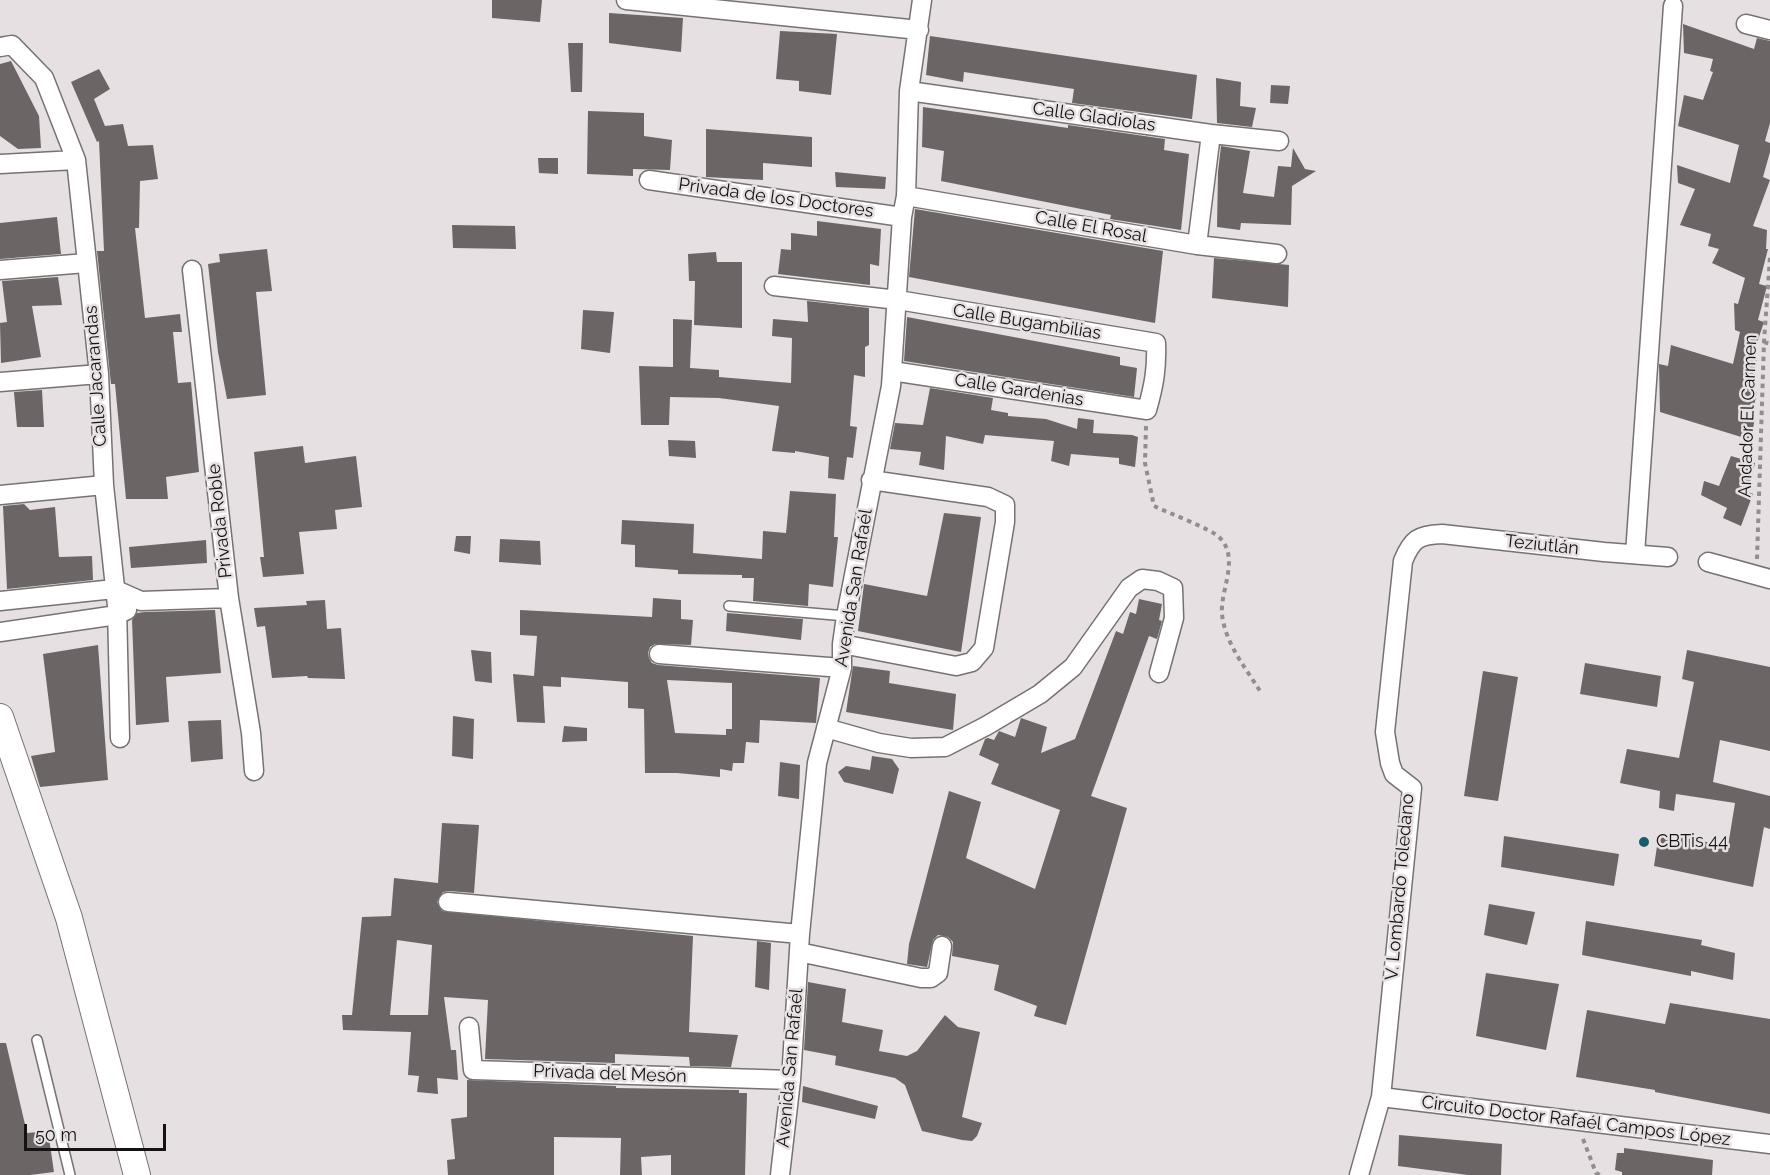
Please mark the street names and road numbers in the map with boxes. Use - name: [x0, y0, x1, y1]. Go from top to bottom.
- street label: Calle Gladiolas: [1031, 98, 1157, 136]
- street label: Privada de los Doctores: [677, 174, 875, 222]
- street label: Calle El Rosal: [1033, 207, 1149, 247]
- street label: Calle Bugambilias: [951, 300, 1103, 344]
- street label: Calle Jacarandas: [80, 305, 112, 447]
- street label: Andador El Carmen: [1734, 334, 1762, 498]
- street label: Calle Gardenias: [953, 369, 1085, 411]
- street label: Privada Roble: [203, 463, 237, 579]
- street label: Avenida San Rafaél: [831, 507, 877, 669]
- street label: Teziutlán: [1504, 530, 1580, 560]
- street label: V. Lombardo Toledano: [1381, 793, 1419, 981]
- street label: Avenida San Rafaél: [772, 987, 808, 1149]
- street label: Privada del Mesón: [533, 1061, 687, 1087]
- street label: Circuito Doctor Rafaél Campos López: [1420, 1091, 1732, 1151]

